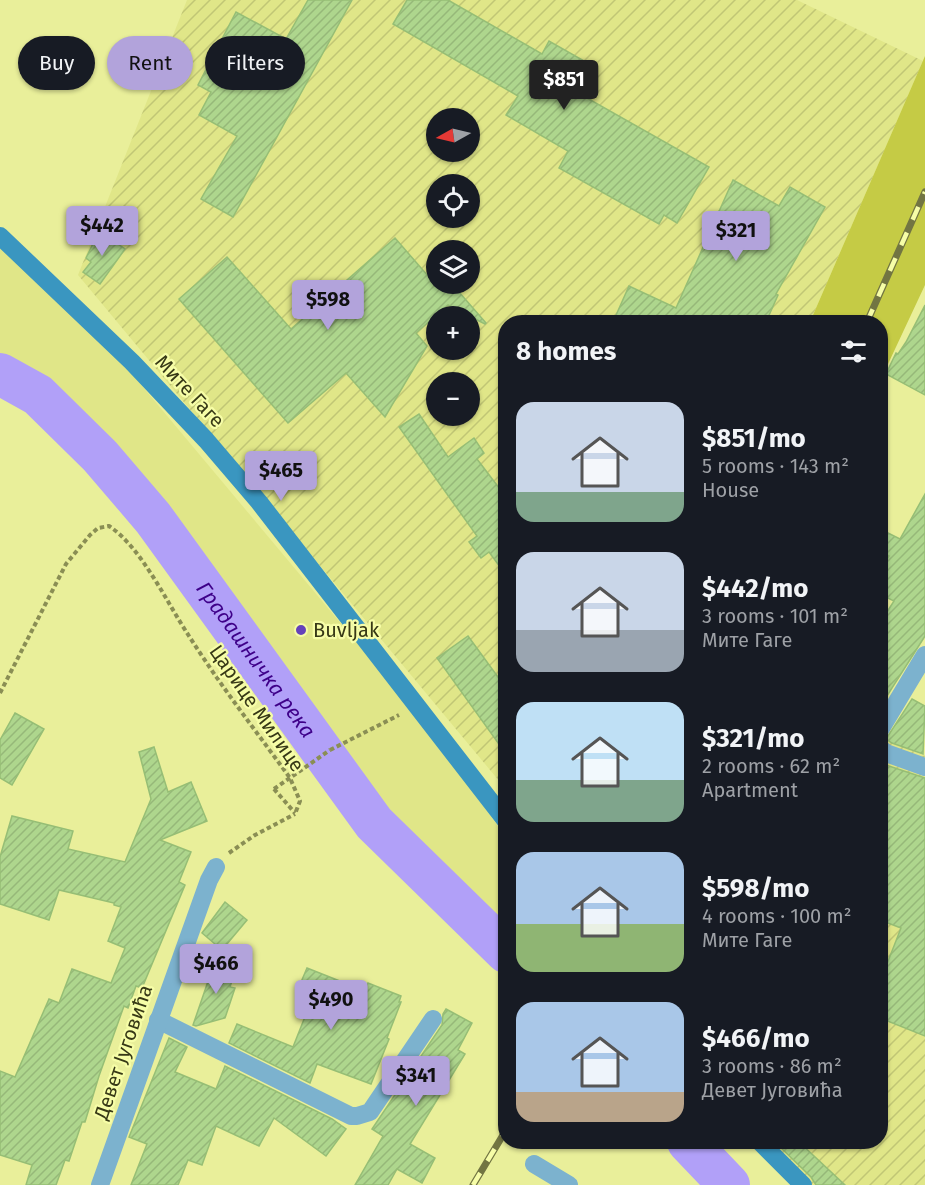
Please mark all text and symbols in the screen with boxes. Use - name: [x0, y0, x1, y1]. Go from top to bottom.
- chip: Buy: [18, 36, 95, 90]
- chip: Rent: [107, 36, 193, 90]
- chip: Filters: [205, 36, 305, 90]
- pin: $851: [528, 60, 600, 111]
- text: $851: [543, 67, 585, 91]
- north arrow: [426, 108, 480, 162]
- map controls: [426, 108, 480, 426]
- button: locate: [426, 174, 480, 228]
- pin: $442: [66, 206, 138, 257]
- pin: $321: [700, 211, 772, 262]
- text: $442: [80, 213, 124, 237]
- text: $321: [716, 218, 756, 242]
- button: layers: [426, 240, 480, 294]
- pin: $598: [292, 280, 364, 331]
- text: $598: [306, 287, 350, 311]
- button: +: [426, 306, 480, 360]
- icon: filters: [837, 335, 870, 368]
- text: 8 homes: [516, 336, 616, 367]
- street label: Мите Гаге: [150, 350, 230, 432]
- button: −: [426, 372, 480, 426]
- text: $851/mo: [702, 423, 806, 454]
- icon: home: [564, 426, 636, 498]
- pin: $465: [245, 451, 317, 502]
- text: 5 rooms · 143 m²: [702, 454, 849, 478]
- text: $465: [259, 458, 303, 482]
- text: House: [702, 478, 759, 502]
- text: $442/mo: [702, 573, 808, 604]
- icon: home: [564, 576, 636, 648]
- water label: Градашничка река: [190, 577, 321, 743]
- text: 3 rooms · 101 m²: [702, 604, 848, 628]
- place label: Buvljak: [313, 618, 380, 642]
- marker: Buvljak: [294, 623, 308, 637]
- text: Мите Гаге: [702, 628, 792, 652]
- street label: Царице Милице: [204, 640, 310, 776]
- text: $321/mo: [702, 723, 804, 754]
- icon: home: [564, 726, 636, 798]
- text: 2 rooms · 62 m²: [702, 754, 840, 778]
- text: Apartment: [702, 778, 798, 802]
- text: $598/mo: [702, 873, 809, 904]
- icon: home: [564, 876, 636, 948]
- text: 4 rooms · 100 m²: [702, 904, 852, 928]
- text: Мите Гаге: [702, 928, 792, 952]
- pin: $466: [180, 944, 252, 995]
- text: $466: [194, 951, 238, 975]
- pin: $490: [295, 980, 367, 1031]
- street label: Девет Југовића: [88, 982, 157, 1123]
- text: $490: [309, 987, 353, 1011]
- text: $466/mo: [702, 1023, 810, 1054]
- icon: home: [564, 1026, 636, 1098]
- text: 3 rooms · 86 m²: [702, 1054, 842, 1078]
- pin: $341: [380, 1056, 452, 1107]
- text: $341: [396, 1063, 436, 1087]
- text: Девет Југовића: [702, 1078, 843, 1102]

